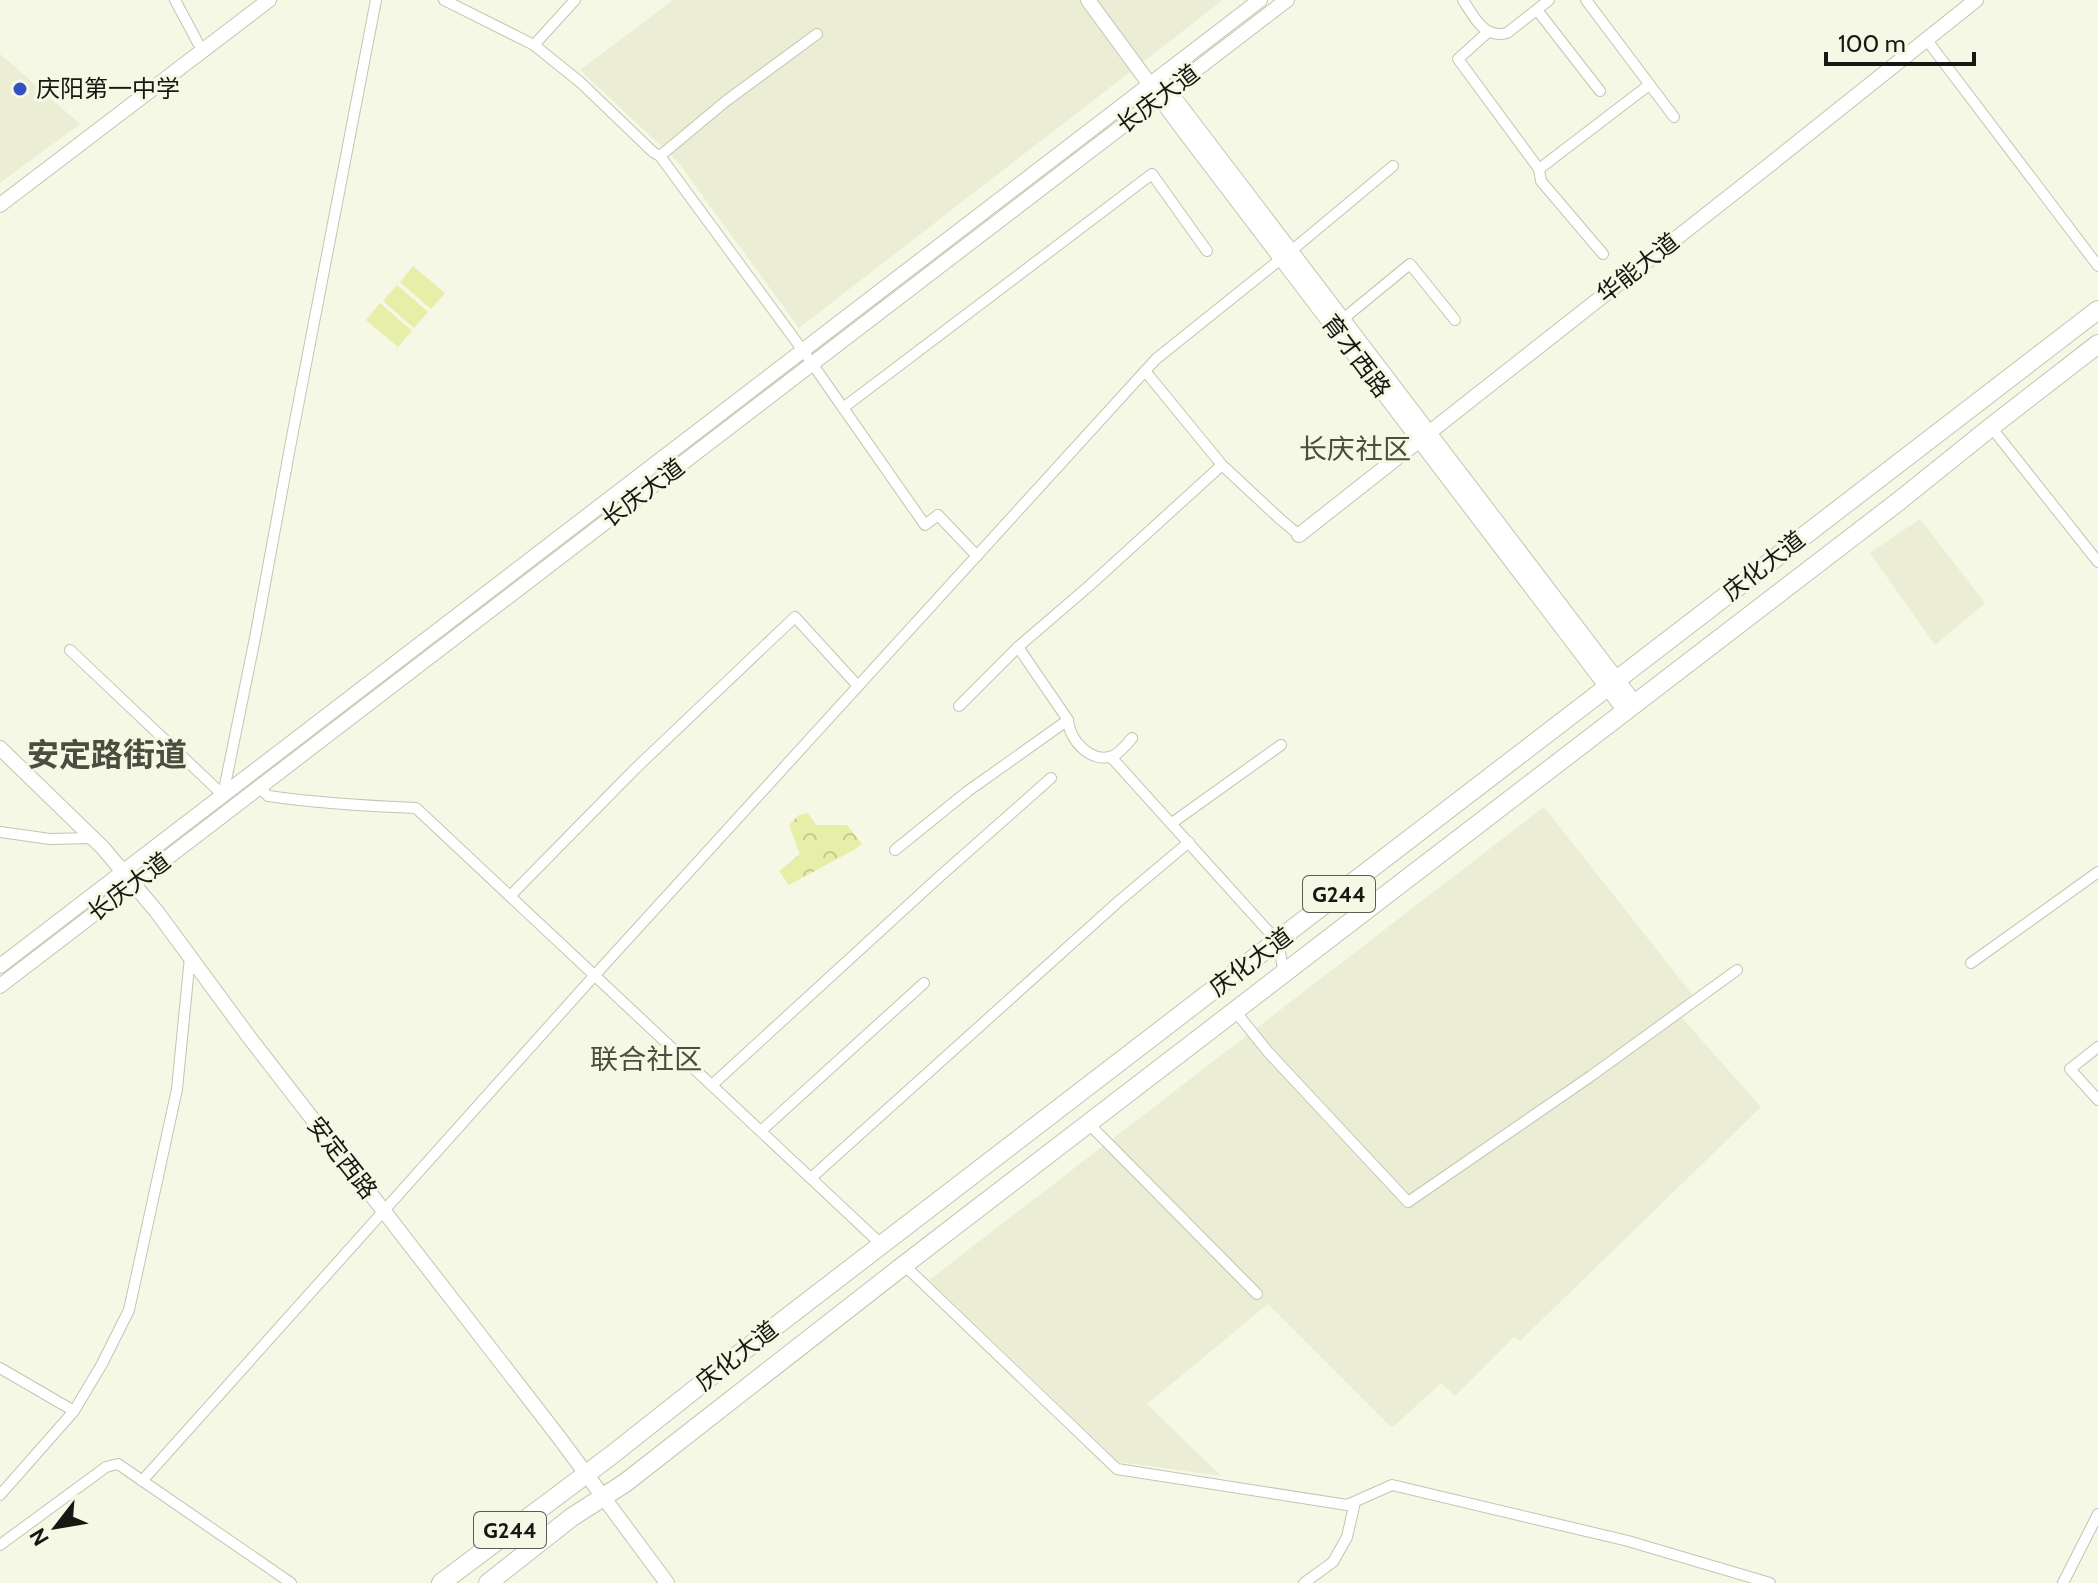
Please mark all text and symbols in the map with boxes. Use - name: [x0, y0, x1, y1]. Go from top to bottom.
- scale bar: [1826, 16, 1974, 66]
- text: 100 m: [1838, 29, 1906, 58]
- street label: 长庆大道: [1111, 58, 1205, 139]
- place label: 庆阳第一中学: [36, 74, 180, 103]
- marker: 庆阳第一中学: [11, 80, 29, 98]
- street label: 华能大道: [1591, 227, 1684, 309]
- street label: 育才西路: [1316, 309, 1397, 403]
- district label: 长庆社区: [1299, 432, 1411, 466]
- street label: 长庆大道: [596, 452, 690, 533]
- street label: 庆化大道: [1717, 525, 1810, 607]
- district label: 安定路街道: [27, 735, 187, 774]
- street label: 长庆大道: [82, 846, 176, 927]
- road number: G244: [1303, 876, 1375, 912]
- street label: 庆化大道: [1204, 921, 1298, 1002]
- district label: 联合社区: [590, 1042, 702, 1076]
- street label: 安定西路: [301, 1111, 383, 1204]
- street label: 庆化大道: [690, 1315, 783, 1397]
- north arrow: [16, 1487, 96, 1567]
- road number: G244: [474, 1512, 546, 1548]
- text: N: [24, 1523, 55, 1551]

